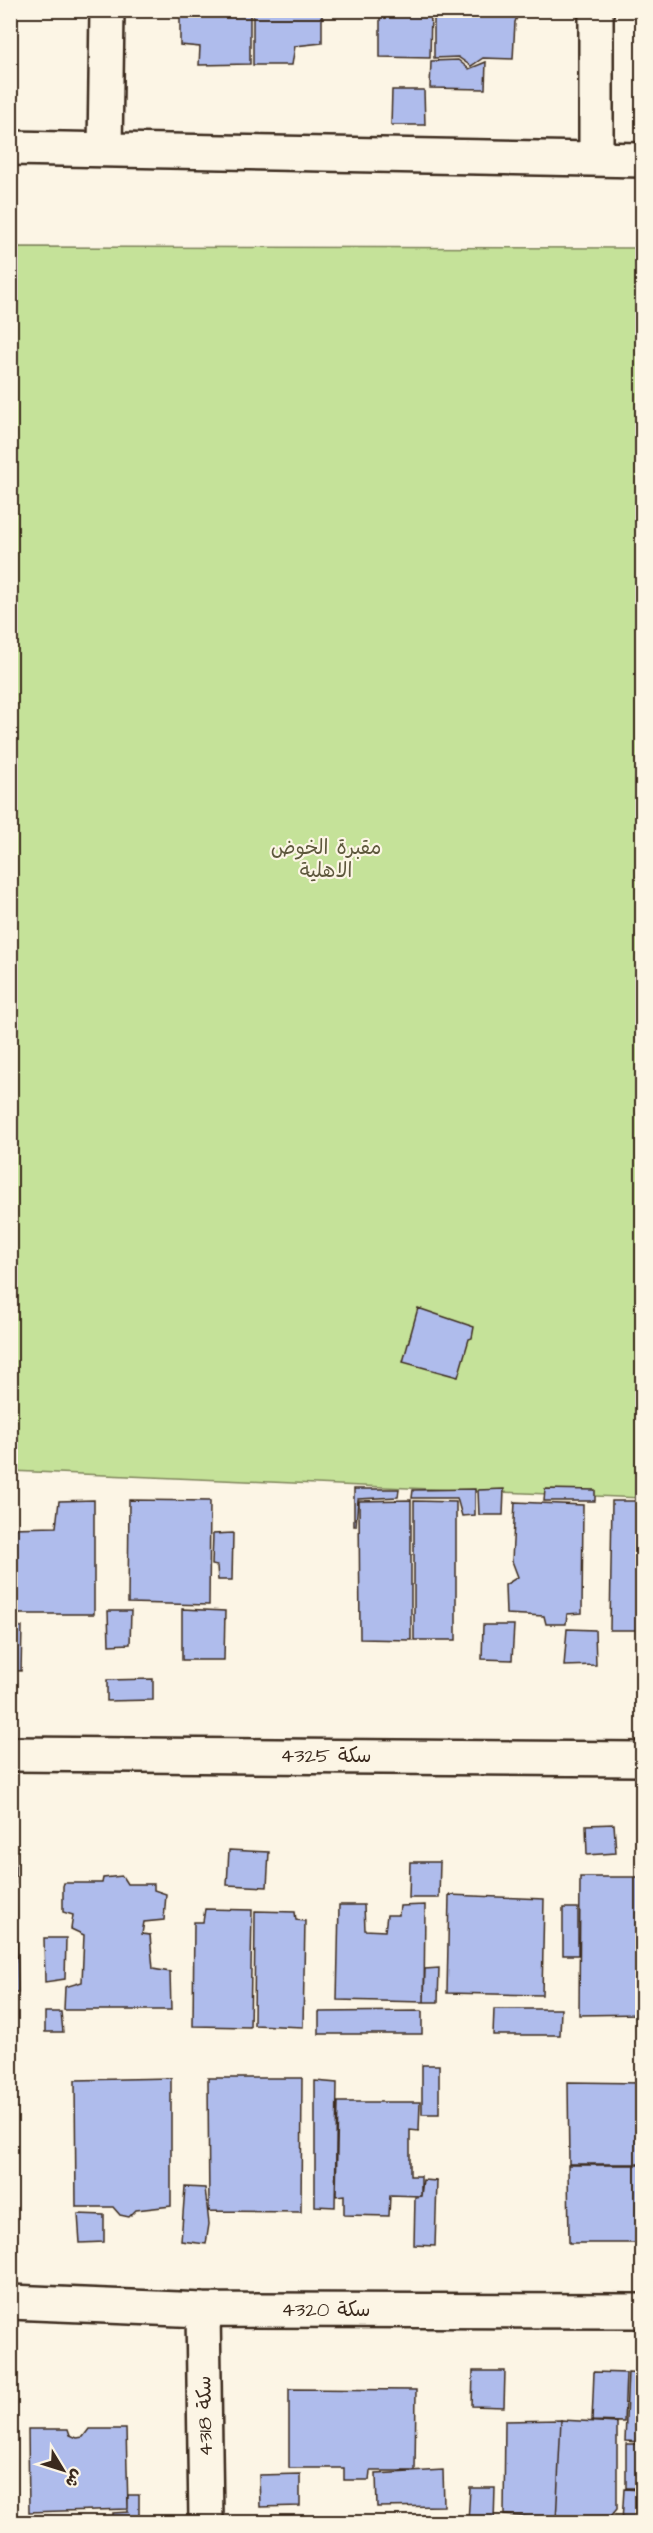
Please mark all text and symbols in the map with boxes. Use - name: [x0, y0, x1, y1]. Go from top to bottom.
- park label: مقبرة الخوض الاهلية: [271, 834, 381, 885]
- street label: سكة 4325: [281, 1742, 371, 1770]
- street label: سكة 4320: [281, 2296, 371, 2324]
- street label: سكة 4318: [190, 2375, 220, 2457]
- north arrow: [33, 2440, 93, 2500]
- text: ش: [60, 2465, 88, 2492]

